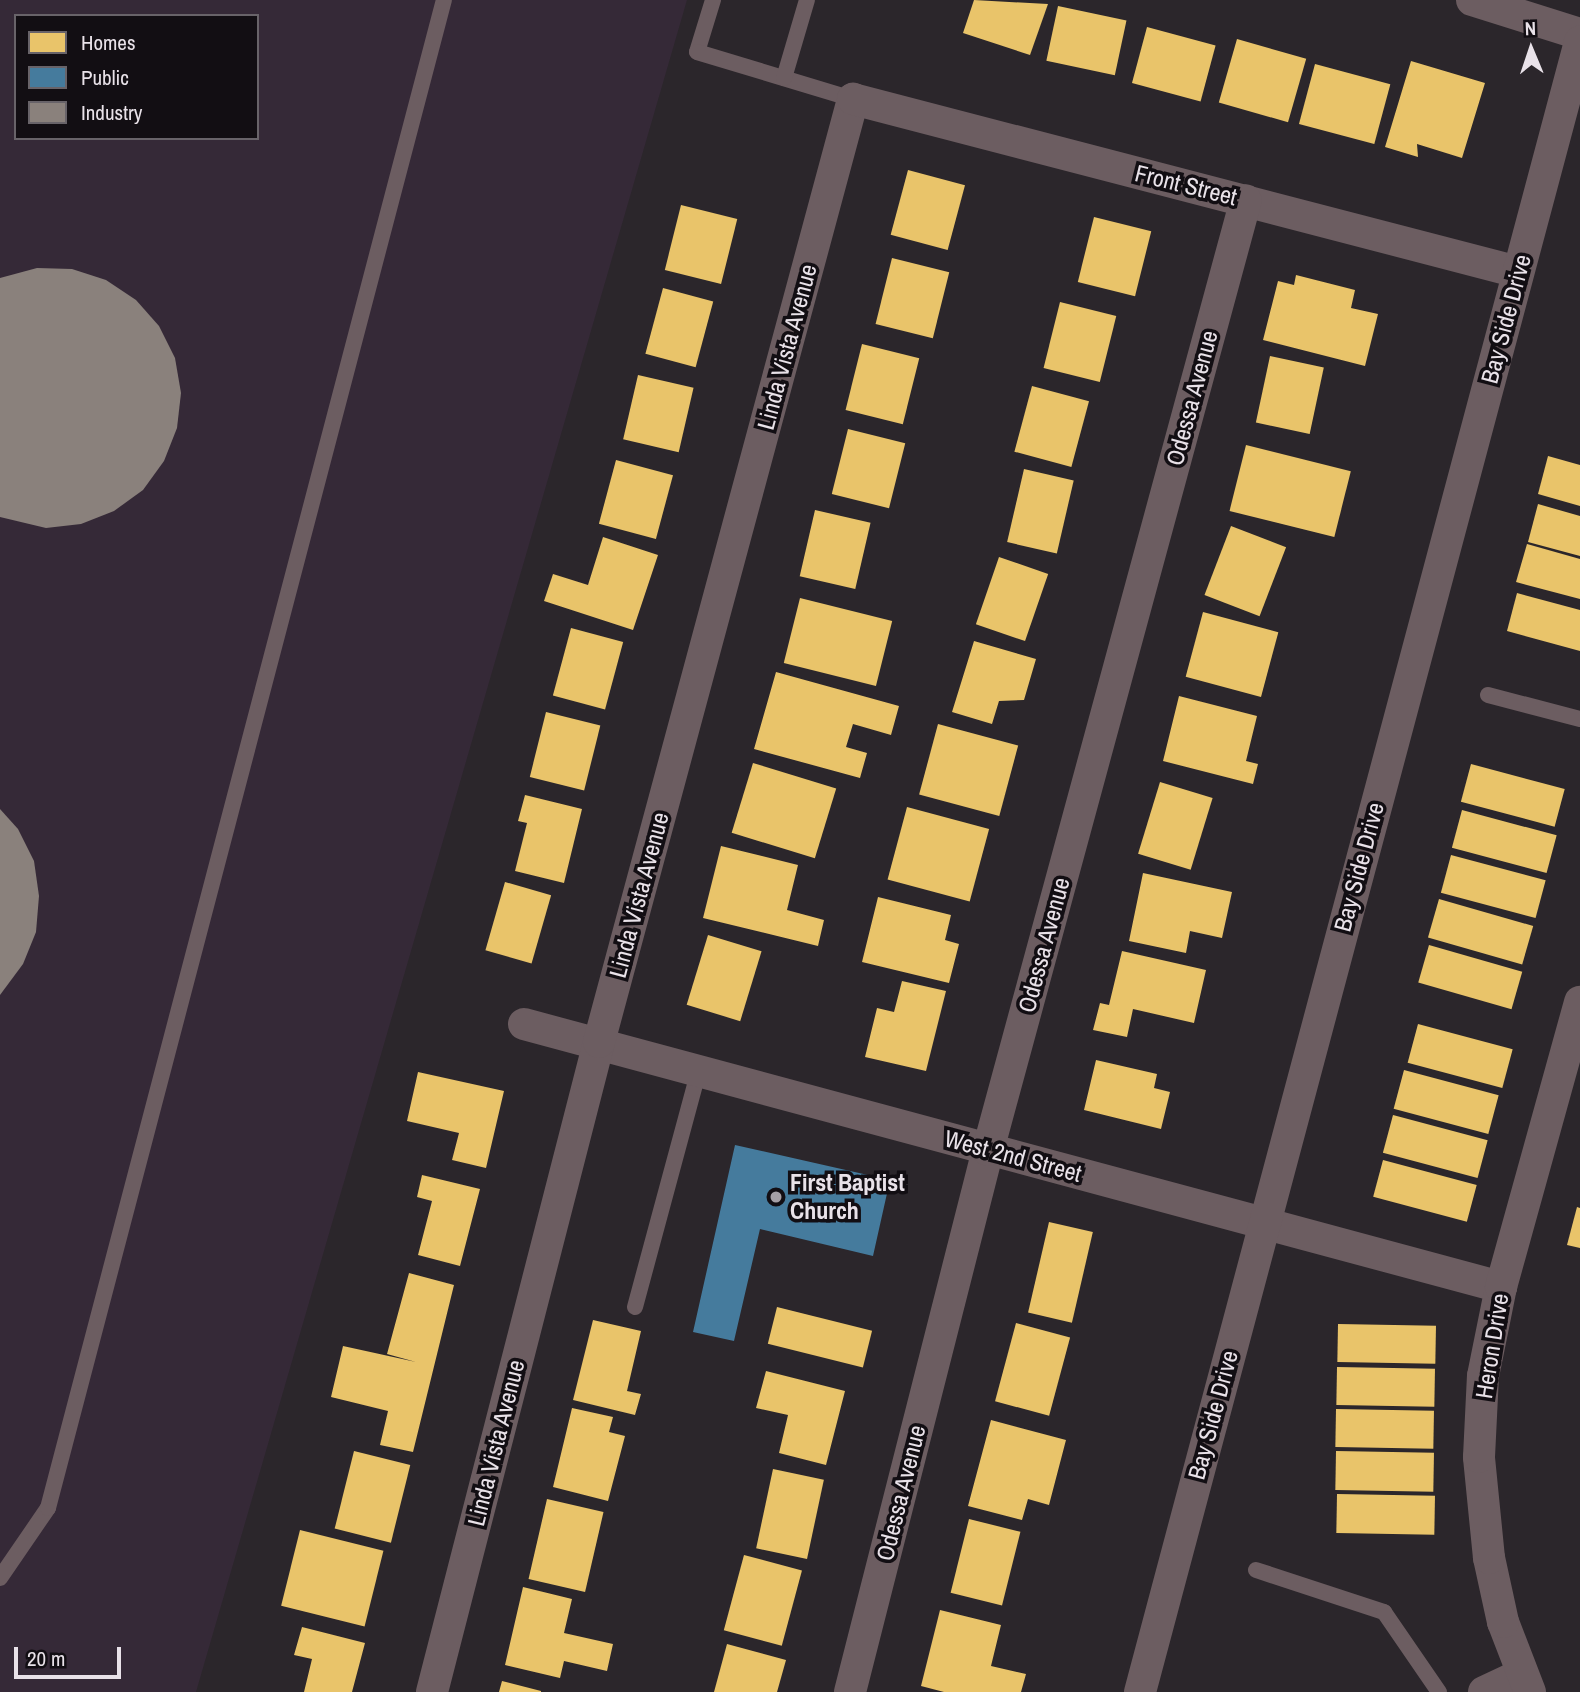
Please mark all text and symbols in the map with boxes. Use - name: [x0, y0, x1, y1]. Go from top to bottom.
- legend: [14, 14, 259, 140]
- north arrow: [1496, 14, 1566, 84]
- text: N: [1524, 15, 1536, 41]
- text: Homes: [81, 28, 136, 57]
- text: Public: [81, 63, 129, 92]
- text: Industry: [81, 98, 142, 127]
- street label: Front Street: [1132, 158, 1240, 212]
- street label: Bay Side Drive: [1475, 251, 1537, 387]
- street label: Linda Vista Avenue: [751, 261, 823, 433]
- street label: Odessa Avenue: [1160, 327, 1224, 469]
- street label: Bay Side Drive: [1328, 799, 1390, 935]
- street label: Linda Vista Avenue: [603, 809, 675, 981]
- street label: Odessa Avenue: [1012, 874, 1076, 1016]
- street label: West 2nd Street: [941, 1124, 1085, 1188]
- place label: First Baptist Church: [790, 1169, 905, 1225]
- marker: First Baptist Church: [768, 1189, 784, 1205]
- street label: Heron Drive: [1469, 1291, 1515, 1401]
- street label: Bay Side Drive: [1182, 1347, 1244, 1483]
- street label: Linda Vista Avenue: [461, 1356, 531, 1530]
- street label: Odessa Avenue: [870, 1422, 932, 1564]
- scale bar: [18, 1632, 124, 1676]
- text: 20 m: [27, 1644, 65, 1673]

